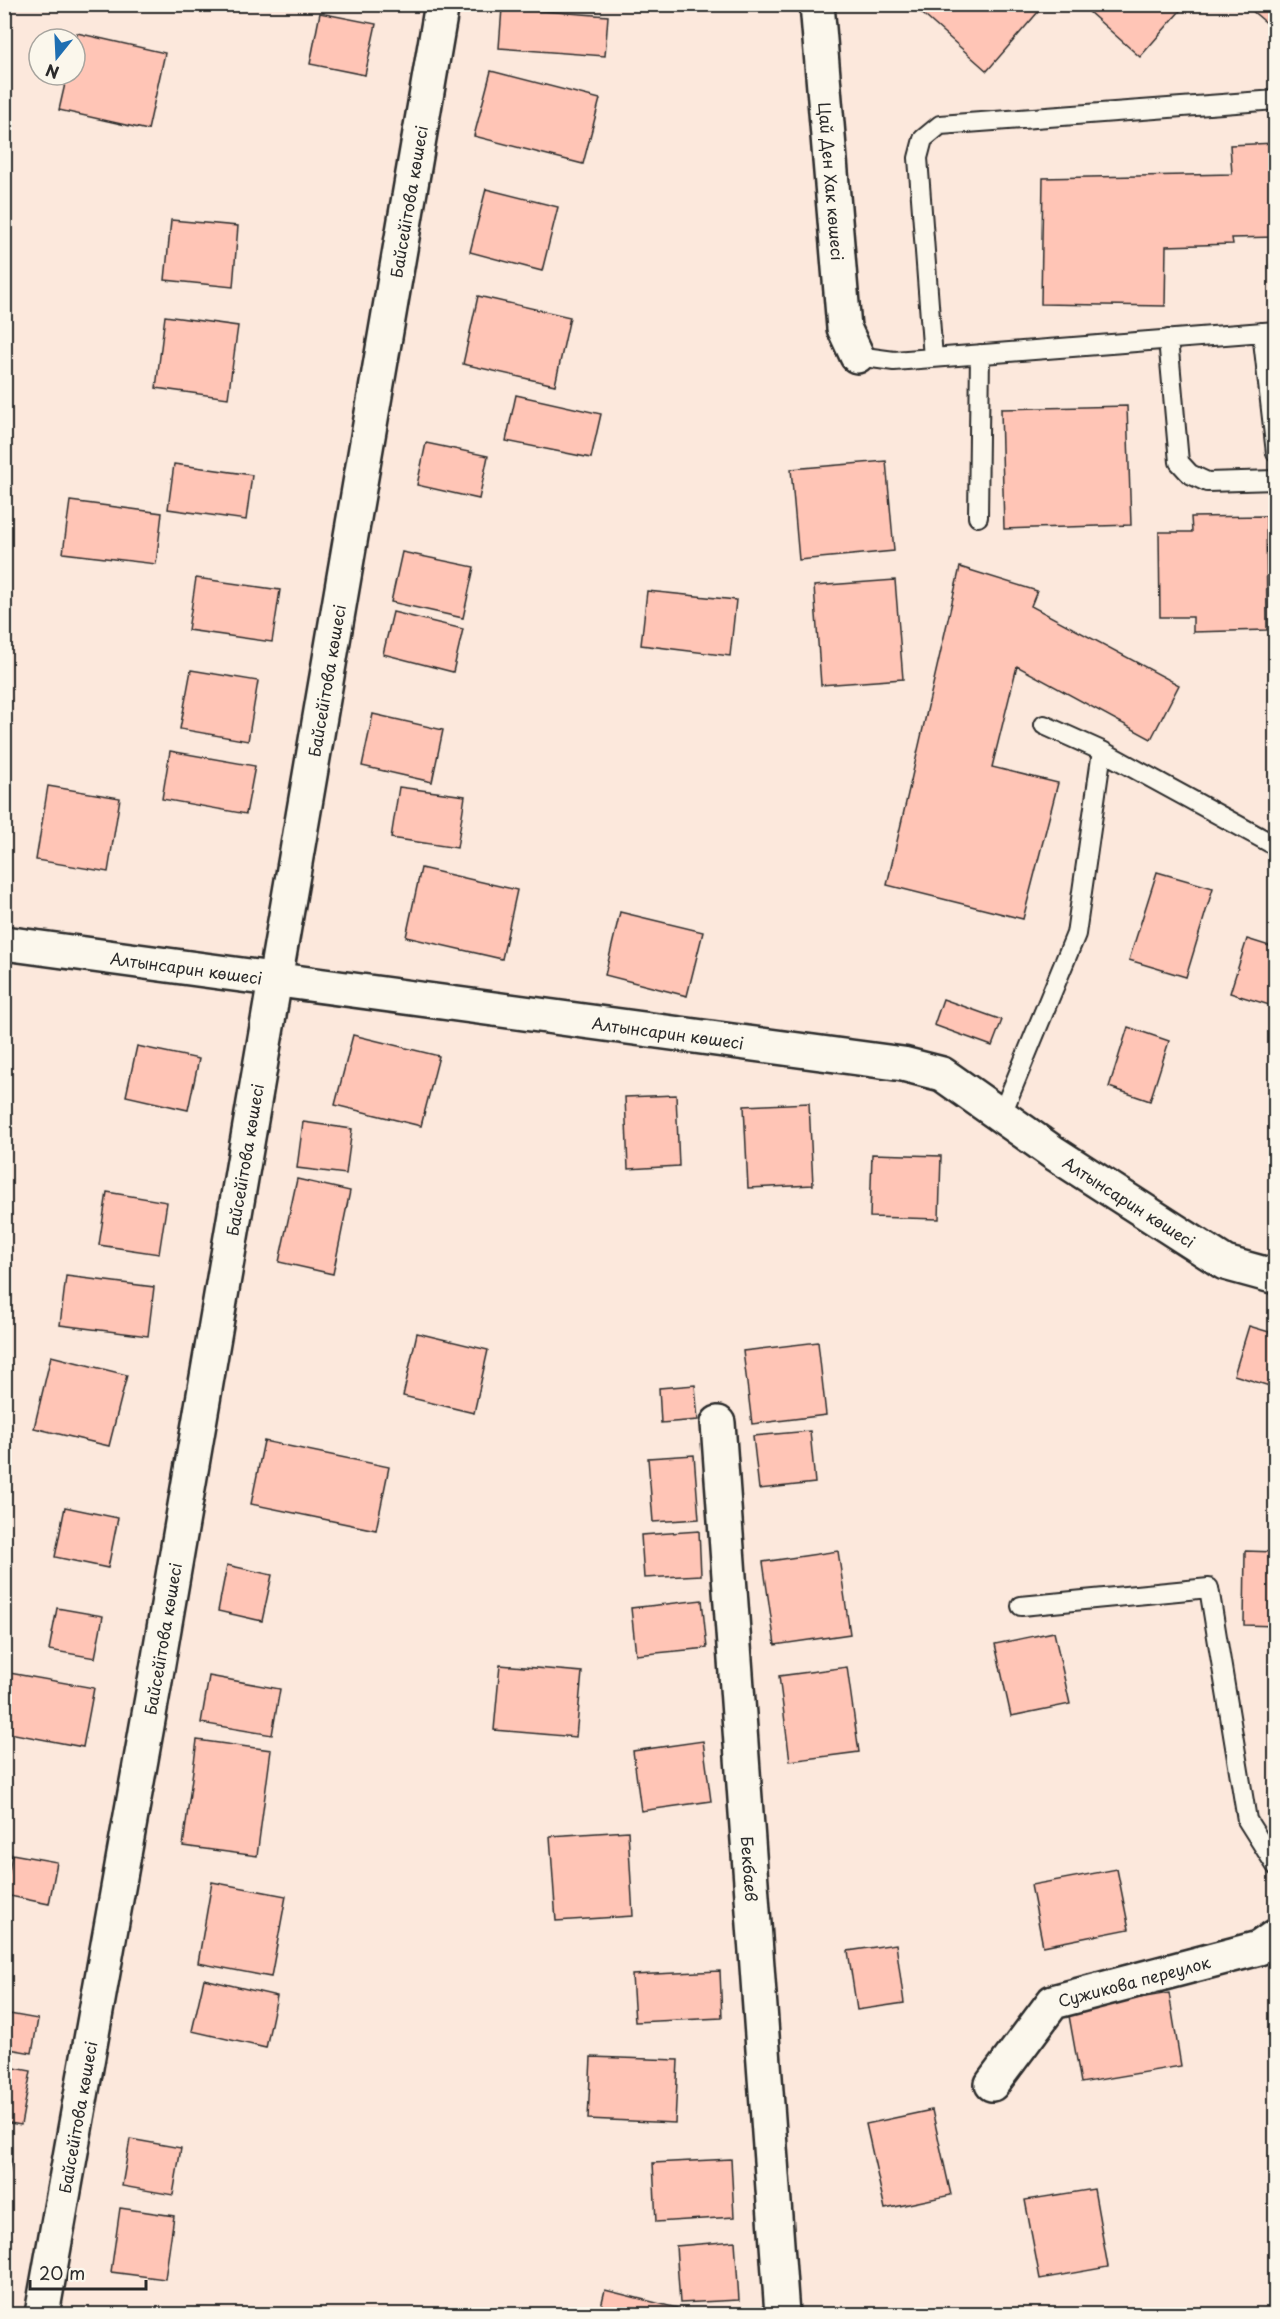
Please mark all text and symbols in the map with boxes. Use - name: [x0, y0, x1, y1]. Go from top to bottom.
- north arrow: [27, 27, 87, 87]
- text: N: [42, 59, 62, 86]
- street label: Цай Ден Хак көшесі: [813, 101, 850, 262]
- street label: Байсейітова көшесі: [383, 124, 433, 279]
- street label: Байсейітова көшесі: [301, 603, 351, 759]
- street label: Алтынсарин көшесі: [109, 945, 264, 990]
- street label: Алтынсарин көшесі: [591, 1010, 745, 1054]
- street label: Байсейітова көшесі: [219, 1082, 269, 1238]
- street label: Алтынсарин көшесі: [1058, 1150, 1200, 1253]
- street label: Байсейітова көшесі: [137, 1561, 187, 1717]
- street label: Бекбаев: [736, 1835, 764, 1902]
- street label: Сужикова переулок: [1055, 1949, 1213, 2012]
- street label: Байсейітова көшесі: [52, 2039, 103, 2195]
- scale bar: [30, 2253, 146, 2291]
- text: 20 m: [39, 2259, 85, 2286]

